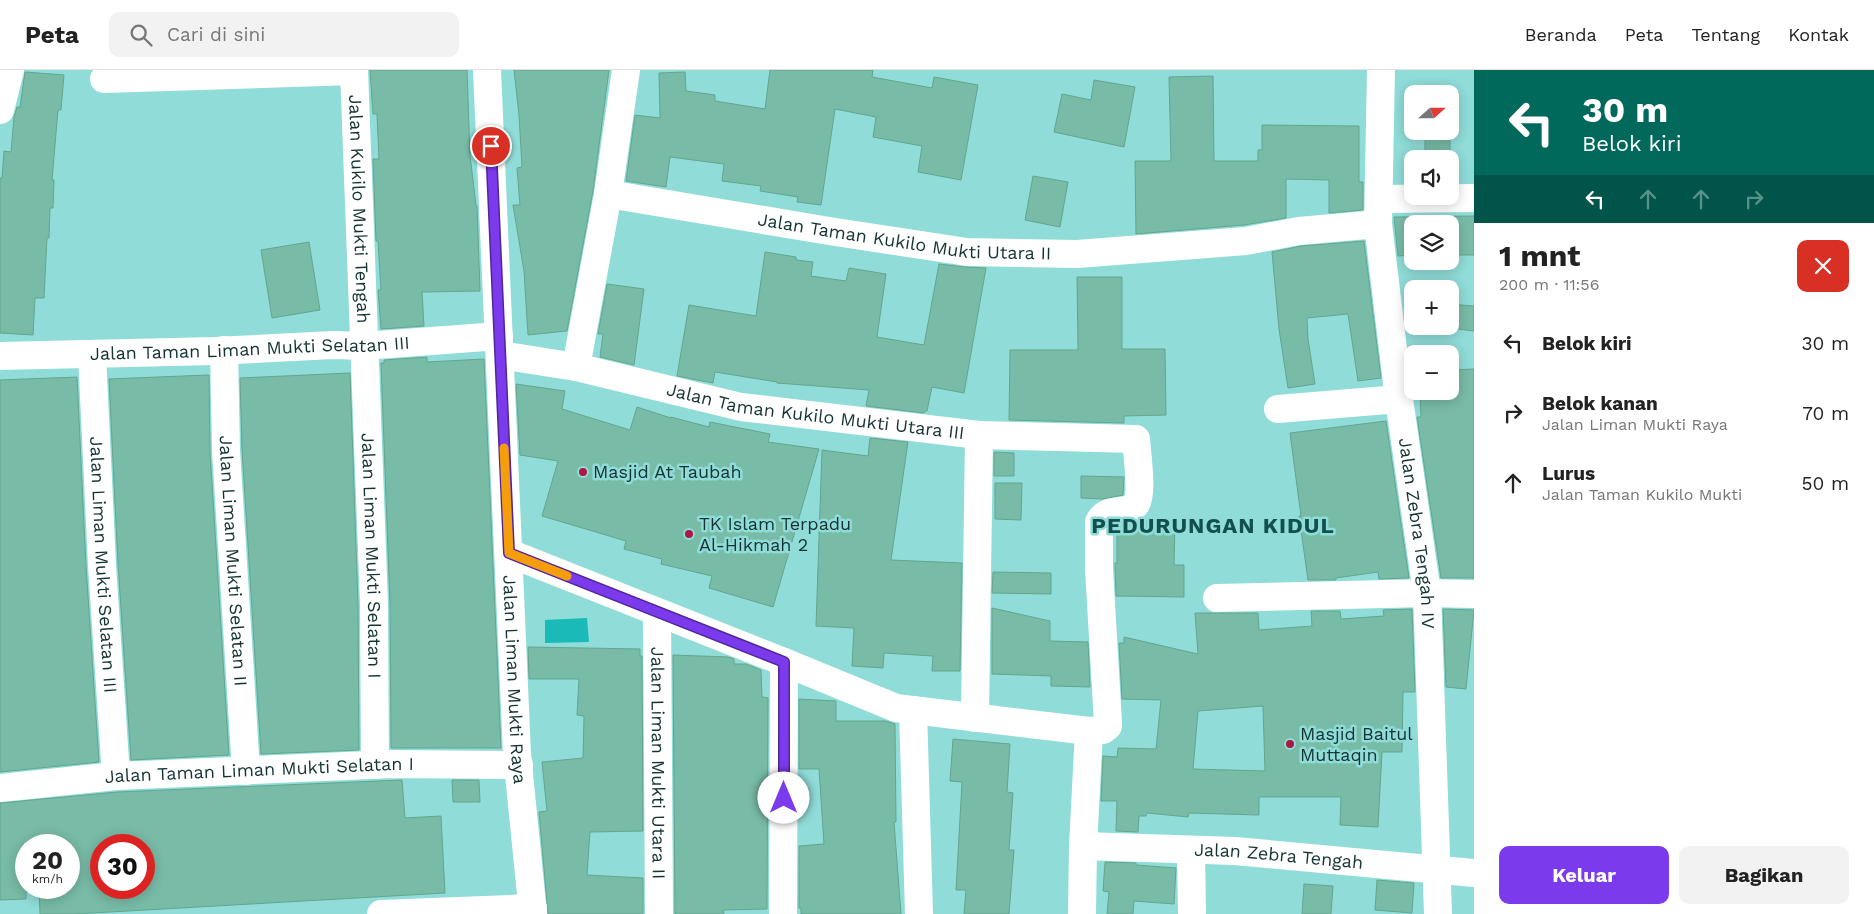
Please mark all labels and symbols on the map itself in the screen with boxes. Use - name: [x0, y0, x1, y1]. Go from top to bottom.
- north arrow: [1404, 85, 1459, 140]
- street label: Jalan Kukilo Mukti Tengah: [345, 94, 374, 324]
- pin: [470, 125, 512, 167]
- street label: Jalan Taman Kukilo Mukti Utara II: [756, 208, 1051, 264]
- street label: Jalan Taman Liman Mukti Selatan III: [90, 332, 410, 364]
- street label: Jalan Taman Kukilo Mukti Utara III: [665, 378, 966, 443]
- street label: Jalan Liman Mukti Selatan I: [358, 432, 385, 679]
- street label: Jalan Liman Mukti Selatan II: [216, 435, 252, 687]
- street label: Jalan Liman Mukti Selatan III: [86, 436, 121, 693]
- street label: Jalan Zebra Tengah IV: [1395, 436, 1439, 630]
- place label: Masjid At Taubah: [593, 461, 742, 482]
- marker: Masjid At Taubah: [577, 466, 589, 478]
- place label: TK Islam Terpadu Al-Hikmah 2: [699, 513, 851, 555]
- district label: PEDURUNGAN KIDUL: [1091, 513, 1335, 538]
- marker: TK Islam Terpadu Al-Hikmah 2: [683, 528, 695, 540]
- street label: Jalan Liman Mukti Raya: [499, 574, 531, 785]
- street label: Jalan Liman Mukti Utara II: [647, 647, 670, 879]
- place label: Masjid Baitul Muttaqin: [1300, 723, 1413, 765]
- marker: Masjid Baitul Muttaqin: [1284, 738, 1296, 750]
- street label: Jalan Taman Liman Mukti Selatan I: [104, 753, 414, 787]
- position arrow: [757, 771, 809, 823]
- speed limit sign: 30: [90, 834, 155, 899]
- street label: Jalan Zebra Tengah: [1194, 839, 1364, 873]

